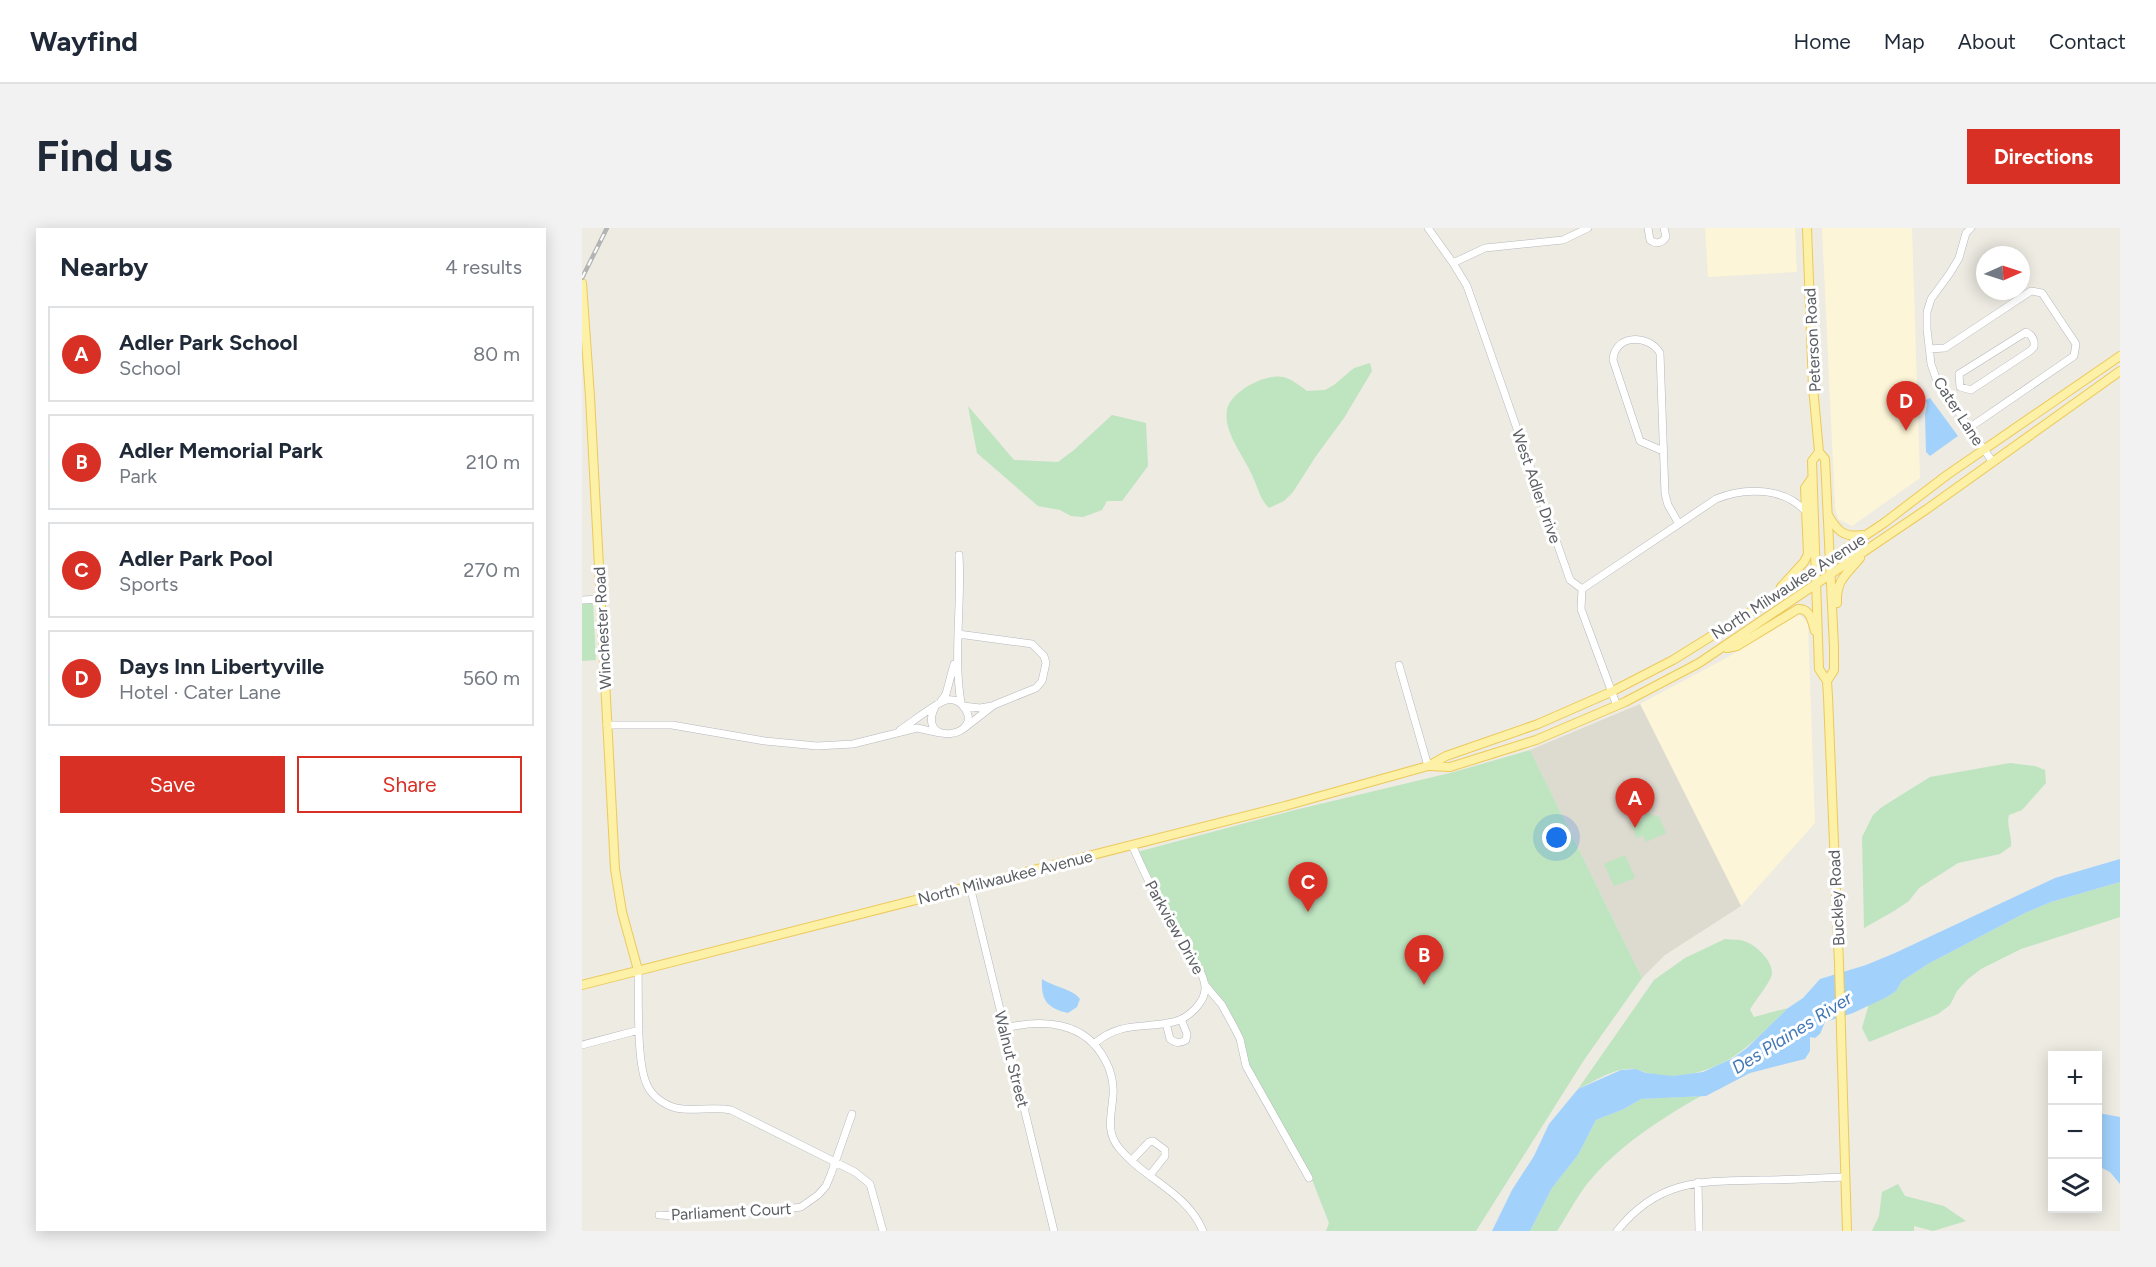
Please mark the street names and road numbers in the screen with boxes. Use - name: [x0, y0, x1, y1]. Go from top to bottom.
- street label: Peterson Road: [1800, 287, 1825, 393]
- street label: Cater Lane: [1929, 373, 1988, 449]
- street label: West Adler Drive: [1508, 427, 1565, 546]
- street label: North Milwaukee Avenue: [1708, 529, 1869, 643]
- street label: Winchester Road: [590, 566, 615, 690]
- street label: North Milwaukee Avenue: [916, 847, 1095, 908]
- street label: Buckley Road: [1824, 849, 1849, 947]
- street label: Parkview Drive: [1141, 877, 1208, 978]
- street label: Walnut Street: [990, 1009, 1033, 1109]
- street label: Parliament Court: [670, 1199, 792, 1224]

